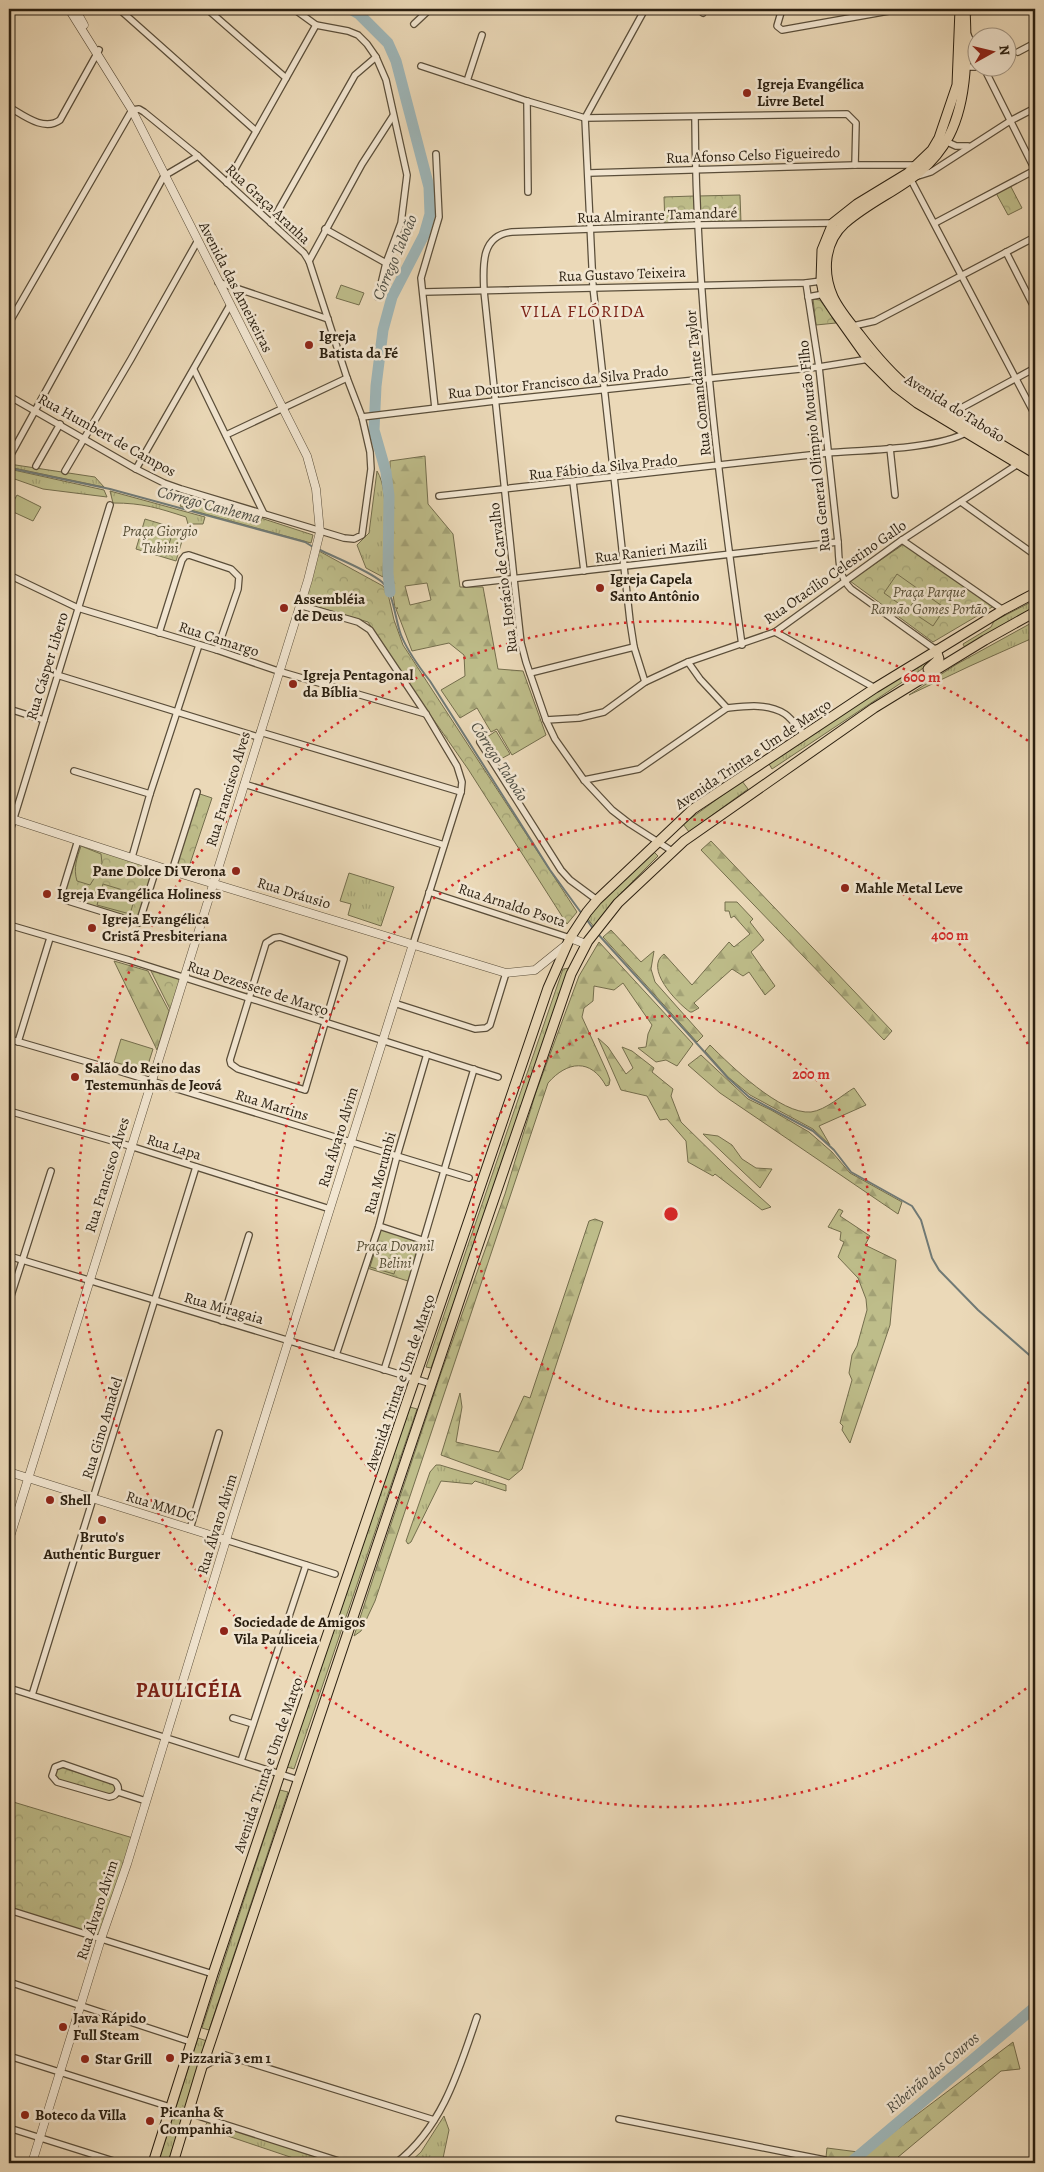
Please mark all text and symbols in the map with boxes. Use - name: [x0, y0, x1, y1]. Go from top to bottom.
- north arrow: [966, 28, 1016, 78]
- text: N: [994, 44, 1014, 57]
- place label: Igreja Evangélica Livre Betel: [757, 74, 865, 111]
- marker: Igreja Evangélica Livre Betel: [741, 87, 753, 99]
- street label: Rua Afonso Celso Figueiredo: [666, 142, 840, 168]
- street label: Rua Graça Aranha: [221, 159, 315, 249]
- street label: Rua Almirante Tamandaré: [576, 202, 738, 228]
- water label: Córrego Taboão: [367, 211, 423, 304]
- street label: Avenida das Ameixeiras: [194, 217, 278, 356]
- street label: Rua Gustavo Teixeira: [558, 262, 686, 286]
- district label: VILA FLÓRIDA: [520, 299, 645, 323]
- street label: Rua Comandante Taylor: [680, 309, 716, 457]
- place label: Igreja Batista da Fé: [319, 326, 398, 363]
- marker: Igreja Batista da Fé: [303, 339, 315, 351]
- street label: Rua General Olímpio Mourão Filho: [793, 339, 835, 553]
- street label: Rua Doutor Francisco da Silva Prado: [447, 360, 669, 404]
- street label: Avenida do Taboão: [900, 369, 1009, 447]
- street label: Rua Humbert de Campos: [34, 389, 180, 481]
- street label: Rua Fábio da Silva Prado: [528, 449, 678, 485]
- water label: Córrego Canhema: [155, 481, 263, 529]
- street label: Rua Horácio de Carvalho: [484, 502, 522, 654]
- street label: Rua Otacílio Celestino Gallo: [760, 515, 910, 629]
- park label: Praça Giorgio Tubini: [122, 521, 198, 558]
- street label: Rua Ranieri Mazili: [594, 534, 708, 568]
- place label: Igreja Capela Santo Antônio: [610, 569, 700, 606]
- marker: Igreja Capela Santo Antônio: [594, 582, 606, 594]
- park label: Praça Parque Ramão Gomes Portão: [871, 582, 987, 619]
- place label: Assembléia de Deus: [293, 589, 366, 626]
- marker: Assembléia de Deus: [278, 602, 290, 614]
- street label: Rua Cásper Libero: [21, 610, 73, 722]
- street label: Rua Camargo: [176, 617, 262, 661]
- place label: Igreja Pentagonal da Bíblia: [303, 665, 414, 702]
- text: 600 m: [903, 667, 941, 687]
- marker: Igreja Pentagonal da Bíblia: [287, 678, 299, 690]
- street label: Avenida Trinta e Um de Março: [670, 694, 835, 814]
- water label: Córrego Taboão: [465, 717, 533, 806]
- street label: Rua Francisco Alves: [201, 729, 255, 849]
- place label: Pane Dolce Di Verona: [93, 861, 227, 881]
- marker: Pane Dolce Di Verona: [230, 865, 242, 877]
- street label: Rua Dráusio: [255, 872, 333, 914]
- street label: Rua Arnaldo Psota: [456, 878, 568, 932]
- place label: Mahle Metal Leve: [855, 878, 963, 898]
- marker: Mahle Metal Leve: [839, 882, 851, 894]
- place label: Igreja Evangélica Holiness: [57, 884, 221, 904]
- marker: Igreja Evangélica Holiness: [41, 888, 53, 900]
- place label: Igreja Evangélica Cristã Presbiteriana: [102, 909, 228, 946]
- marker: Igreja Evangélica Cristã Presbiteriana: [86, 922, 98, 934]
- text: 400 m: [931, 925, 969, 945]
- street label: Rua Dezessete de Março: [185, 956, 331, 1020]
- place label: Salão do Reino das Testemunhas de Jeová: [85, 1058, 222, 1095]
- text: 200 m: [792, 1064, 830, 1084]
- marker: Salão do Reino das Testemunhas de Jeová: [69, 1071, 81, 1083]
- street label: Rua Martins: [233, 1084, 311, 1126]
- street label: Rua Álvaro Alvim: [313, 1084, 363, 1190]
- street label: Rua Francisco Alves: [80, 1115, 134, 1235]
- street label: Rua Lapa: [144, 1129, 204, 1165]
- street label: Rua Morumbi: [359, 1129, 401, 1217]
- centre of rings: [662, 1205, 680, 1223]
- park label: Praça Dovanil Belini: [356, 1236, 434, 1273]
- street label: Rua Miragaia: [182, 1287, 266, 1329]
- street label: Avenida Trinta e Um de Março: [360, 1292, 439, 1473]
- street label: Rua Gino Amadel: [77, 1374, 127, 1481]
- street label: Rua Álvaro Alvim: [192, 1471, 242, 1577]
- street label: Rua MMDC: [124, 1486, 198, 1526]
- place label: Shell: [60, 1490, 91, 1510]
- marker: Shell: [44, 1494, 56, 1506]
- marker: Bruto's Authentic Burguer: [96, 1514, 108, 1526]
- place label: Bruto's Authentic Burguer: [43, 1527, 160, 1564]
- place label: Sociedade de Amigos Vila Pauliceia: [233, 1612, 365, 1649]
- marker: Sociedade de Amigos Vila Pauliceia: [218, 1625, 230, 1637]
- street label: Avenida Trinta e Um de Março: [228, 1675, 307, 1856]
- district label: PAULICÉIA: [136, 1677, 242, 1704]
- street label: Rua Álvaro Alvim: [71, 1857, 123, 1962]
- place label: Java Rápido Full Steam: [73, 2008, 146, 2045]
- marker: Java Rápido Full Steam: [57, 2021, 69, 2033]
- water label: Ribeirão dos Couros: [881, 2027, 984, 2118]
- place label: Pizzaria 3 em 1: [180, 2048, 272, 2068]
- place label: Star Grill: [95, 2049, 152, 2069]
- marker: Pizzaria 3 em 1: [164, 2052, 176, 2064]
- marker: Star Grill: [79, 2053, 91, 2065]
- place label: Picanha & Companhia: [160, 2102, 234, 2139]
- place label: Boteco da Villa: [35, 2105, 127, 2125]
- marker: Boteco da Villa: [19, 2109, 31, 2121]
- marker: Picanha & Companhia: [144, 2115, 156, 2127]

